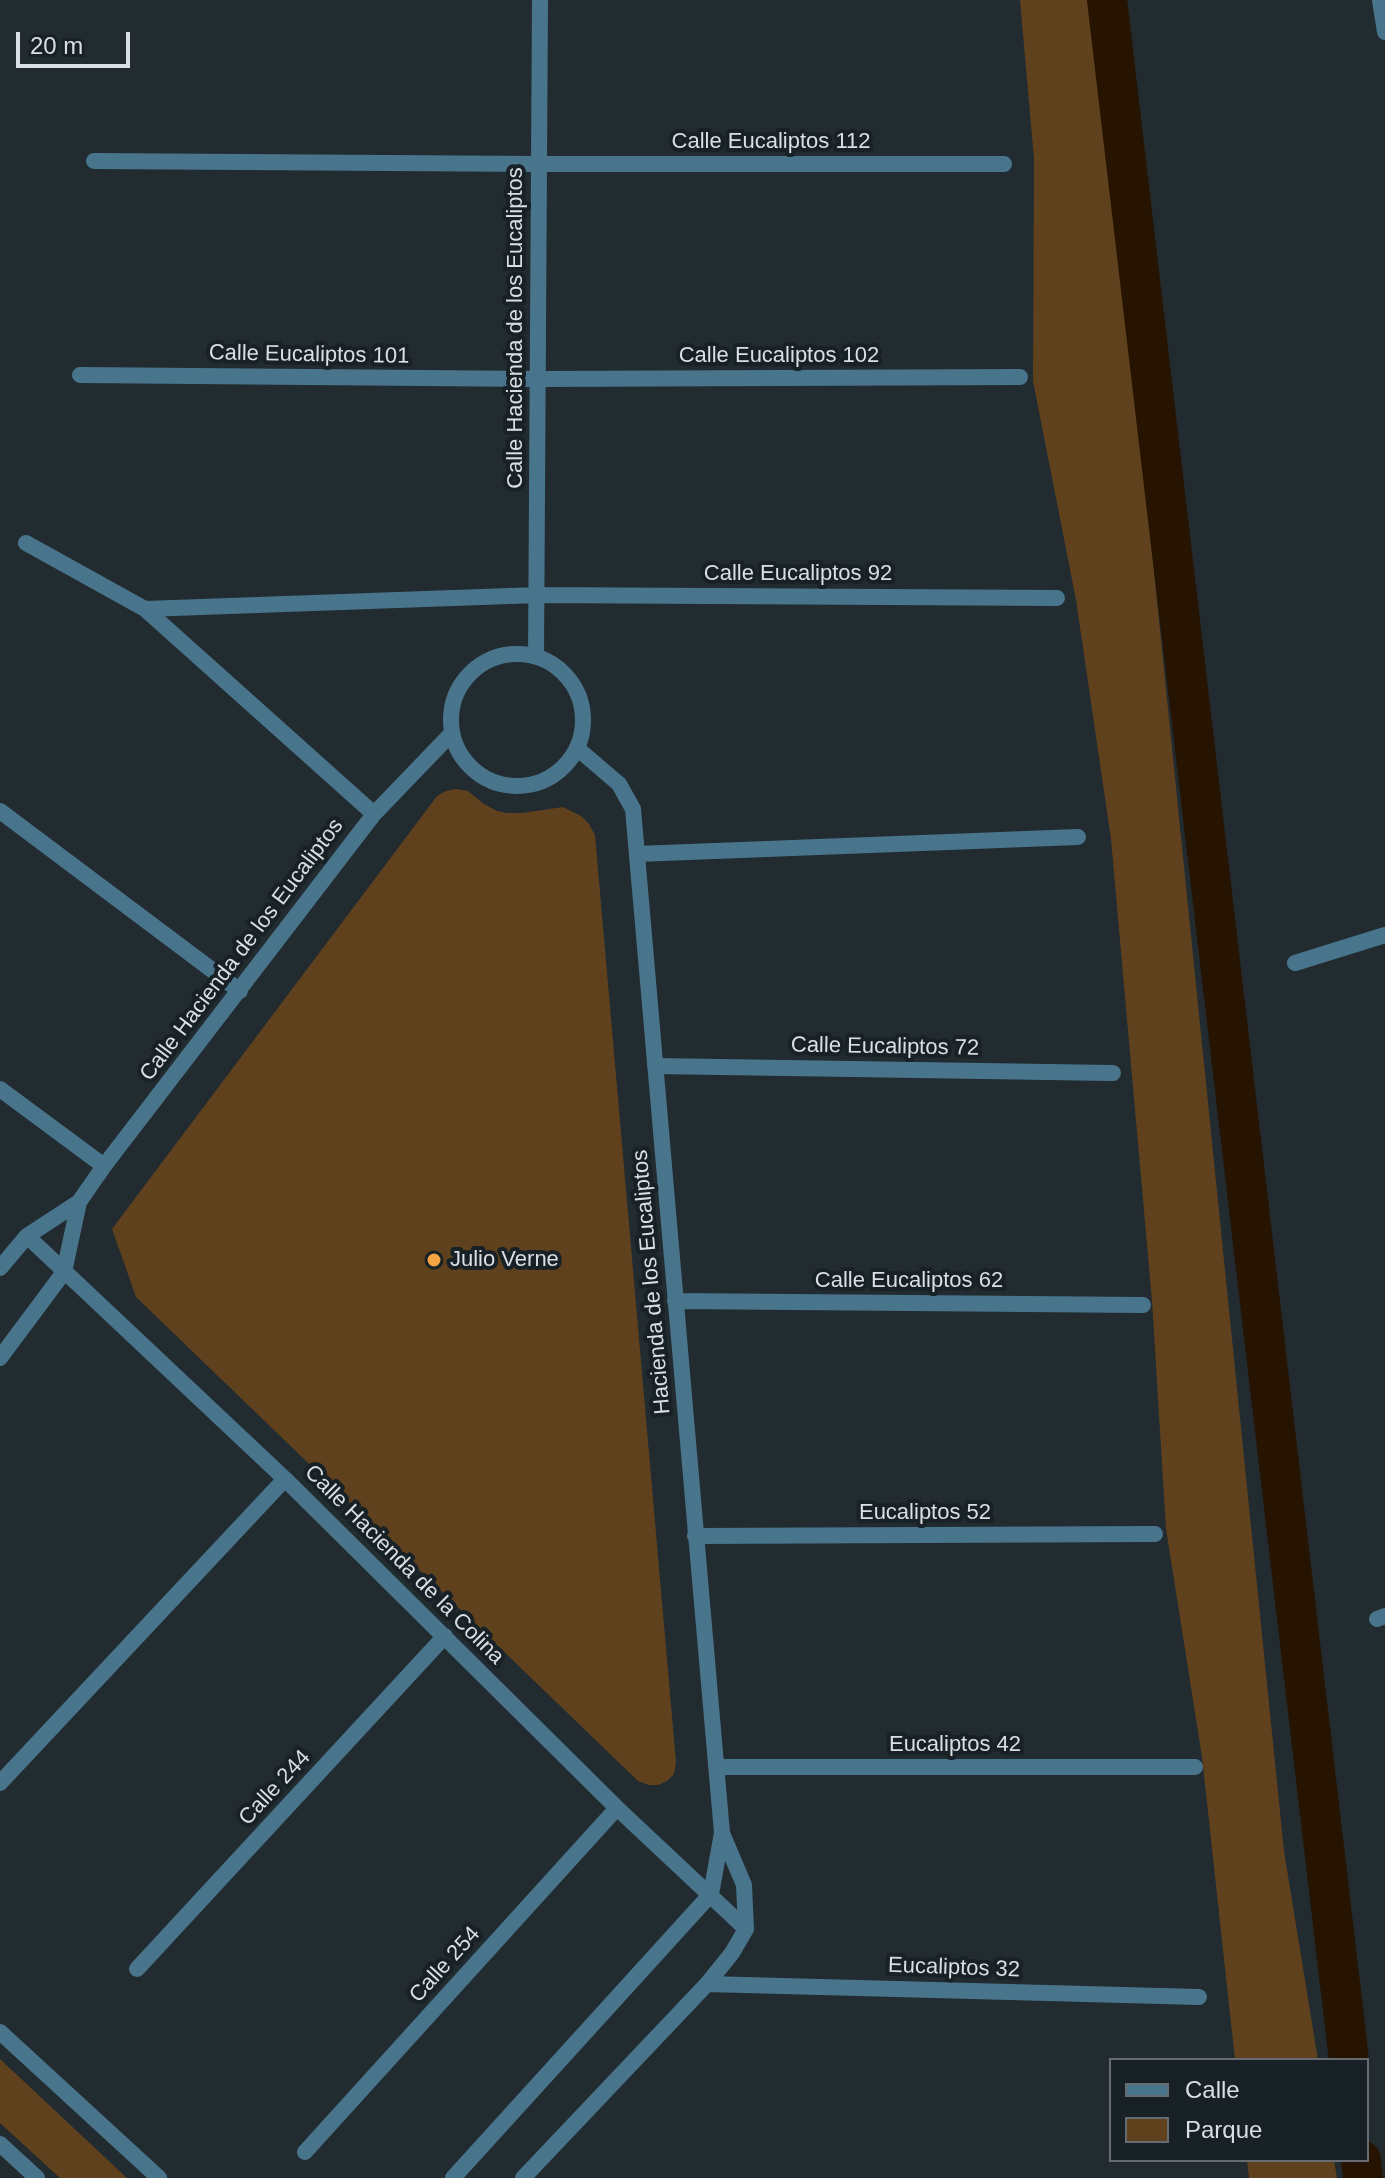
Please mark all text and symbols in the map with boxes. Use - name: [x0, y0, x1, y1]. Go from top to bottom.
- scale bar: [20, 16, 134, 66]
- text: 20 m: [30, 32, 83, 59]
- street label: Calle Eucaliptos 112: [672, 129, 870, 155]
- street label: Calle Hacienda de los Eucaliptos: [503, 167, 529, 489]
- street label: Calle Eucaliptos 101: [209, 340, 409, 370]
- street label: Calle Eucaliptos 102: [679, 343, 879, 369]
- street label: Calle Eucaliptos 92: [704, 561, 892, 587]
- street label: Calle Hacienda de los Eucaliptos: [135, 814, 349, 1086]
- street label: Calle Eucaliptos 72: [791, 1032, 979, 1062]
- street label: Hacienda de los Eucaliptos: [627, 1149, 677, 1415]
- place label: Julio Verne: [450, 1247, 559, 1273]
- marker: Julio Verne: [425, 1251, 443, 1269]
- street label: Calle Eucaliptos 62: [815, 1268, 1003, 1294]
- street label: Calle Hacienda de la Colina: [299, 1460, 509, 1670]
- street label: Eucaliptos 52: [859, 1500, 991, 1526]
- street label: Eucaliptos 42: [889, 1732, 1021, 1758]
- street label: Calle 244: [234, 1745, 316, 1831]
- street label: Calle 254: [404, 1922, 486, 2008]
- street label: Eucaliptos 32: [888, 1953, 1020, 1983]
- legend: [1109, 2058, 1369, 2162]
- text: Calle: [1185, 2076, 1240, 2103]
- text: Parque: [1185, 2116, 1262, 2143]

